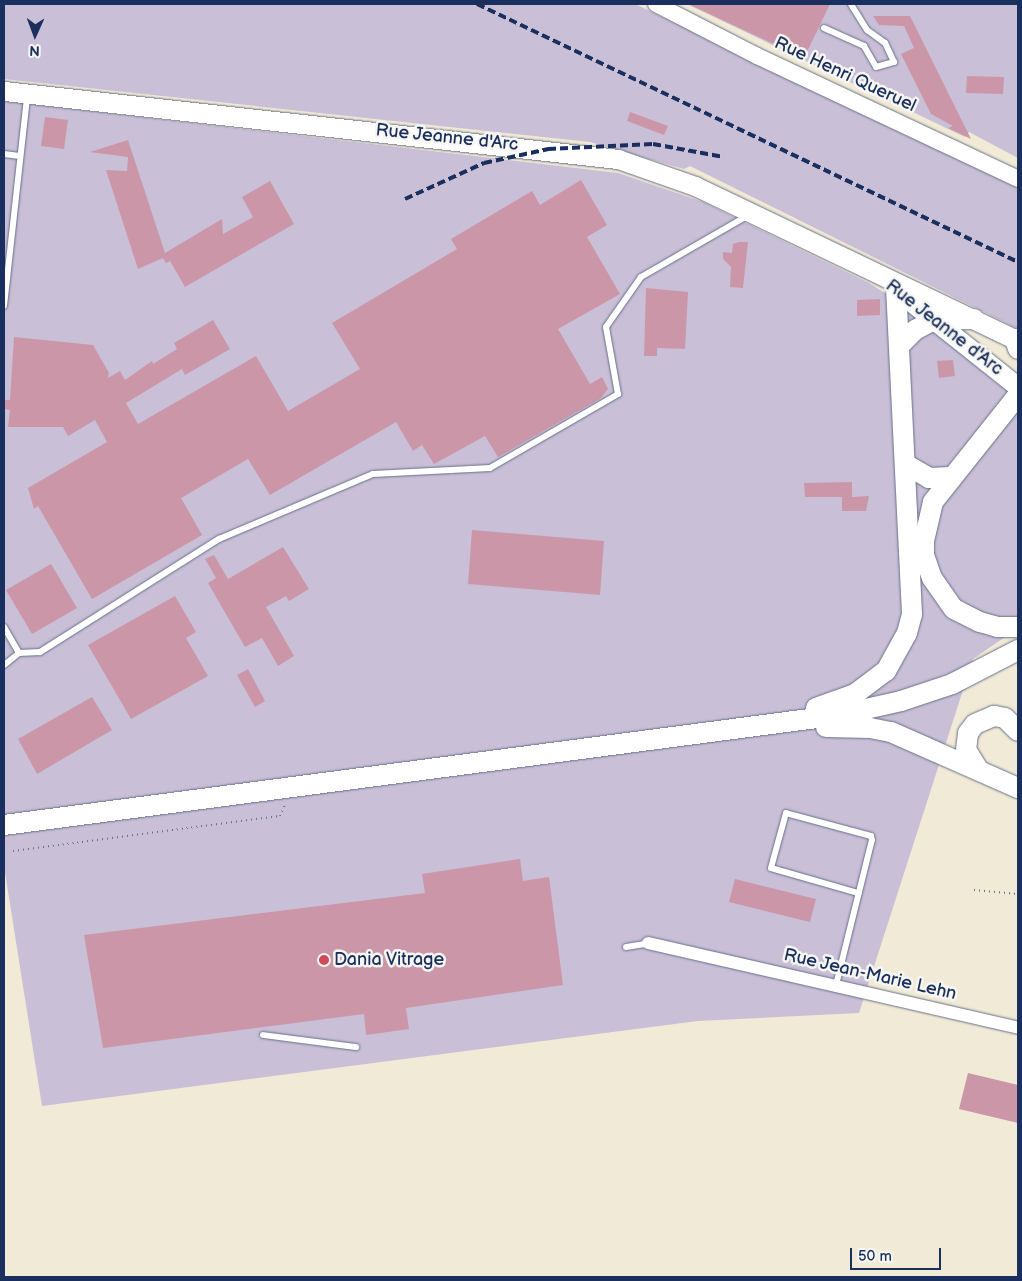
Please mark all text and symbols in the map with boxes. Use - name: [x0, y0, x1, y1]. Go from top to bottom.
- north arrow: [10, 10, 60, 60]
- street label: Rue Henri Queruel: [771, 33, 919, 117]
- text: N: [29, 42, 40, 59]
- street label: Rue Jeanne d'Arc: [374, 120, 520, 156]
- street label: Rue Jeanne d'Arc: [881, 275, 1007, 381]
- street label: Rue Jean-Marie Lehn: [781, 945, 959, 1005]
- place label: Dania Vitrage: [334, 949, 445, 971]
- marker: Dania Vitrage: [318, 954, 330, 966]
- scale bar: [852, 1238, 943, 1270]
- text: 50 m: [858, 1247, 892, 1266]

